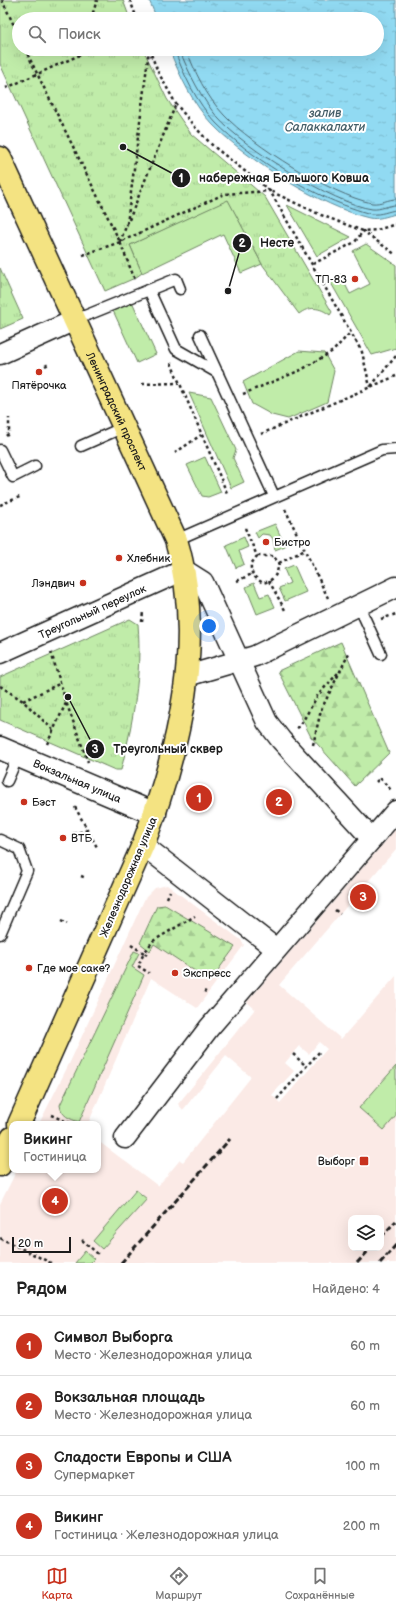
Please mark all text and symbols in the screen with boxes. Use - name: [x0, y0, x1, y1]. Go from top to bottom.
- search box: [12, 12, 384, 56]
- icon: search: [26, 23, 48, 45]
- text: Поиск: [58, 25, 101, 44]
- water label: залив Салаккалахти: [285, 106, 366, 135]
- callout: набережная Большого Ковша: [171, 166, 377, 190]
- text: 1: [178, 171, 184, 186]
- text: набережная Большого Ковша: [199, 171, 370, 186]
- callout: Несте: [232, 231, 302, 255]
- text: 2: [238, 236, 246, 251]
- text: Несте: [260, 236, 294, 251]
- place label: ТП-83: [315, 273, 347, 286]
- marker: ТП-83: [350, 274, 360, 284]
- street label: Ленинградский проспект: [83, 349, 149, 473]
- marker: Пятёрочка: [34, 367, 44, 377]
- place label: Пятёрочка: [11, 379, 67, 392]
- place label: Бистро: [274, 536, 310, 549]
- marker: Бистро: [261, 537, 271, 547]
- place label: Хлебник: [127, 552, 170, 565]
- marker: Хлебник: [114, 553, 124, 563]
- place label: Лэндвич: [31, 577, 75, 590]
- marker: Лэндвич: [78, 578, 88, 588]
- street label: Треугольный переулок: [37, 582, 148, 642]
- your location: [199, 616, 219, 636]
- callout: Треугольный сквер: [85, 737, 231, 761]
- text: 3: [91, 742, 99, 757]
- text: Треугольный сквер: [113, 742, 223, 757]
- street label: Вокзальная улица: [31, 757, 124, 806]
- pin: 1: [186, 783, 212, 813]
- pin: 2: [266, 787, 292, 817]
- place label: Бэст: [32, 796, 56, 809]
- marker: Бэст: [19, 797, 29, 807]
- street label: Железнодорожная улица: [97, 815, 160, 939]
- place label: ВТБ: [71, 832, 92, 845]
- marker: ВТБ: [58, 833, 68, 843]
- pin: 3: [350, 882, 376, 912]
- place label: Где мое саке?: [37, 962, 111, 975]
- marker: Где мое саке?: [24, 963, 34, 973]
- place label: Экспресс: [183, 967, 232, 980]
- marker: Экспресс: [170, 968, 180, 978]
- popup: [9, 1121, 101, 1173]
- text: Викинг: [23, 1130, 72, 1149]
- text: Гостиница: [23, 1149, 87, 1165]
- place label: Выборг: [318, 1155, 356, 1168]
- marker: Выборг: [358, 1155, 370, 1167]
- pin: 4: [42, 1186, 68, 1216]
- map controls: [348, 1215, 384, 1251]
- button: layers: [348, 1215, 384, 1251]
- scale bar: [12, 1235, 71, 1254]
- text: 20 m: [18, 1237, 43, 1250]
- text: Рядом: [16, 1279, 67, 1299]
- text: Найдено: 4: [312, 1281, 380, 1297]
- text: Символ Выборга: [54, 1328, 173, 1347]
- text: 1: [26, 1338, 32, 1354]
- text: 60 m: [350, 1338, 380, 1354]
- text: Место · Железнодорожная улица: [54, 1347, 252, 1363]
- text: Вокзальная площадь: [54, 1388, 205, 1407]
- text: 2: [25, 1398, 33, 1414]
- text: 60 m: [350, 1398, 380, 1414]
- text: Место · Железнодорожная улица: [54, 1407, 252, 1423]
- text: Сладости Европы и США: [54, 1448, 232, 1467]
- text: 3: [25, 1458, 33, 1474]
- text: 100 m: [345, 1458, 380, 1474]
- text: Супермаркет: [54, 1467, 135, 1483]
- text: Викинг: [54, 1508, 103, 1527]
- text: 4: [25, 1518, 33, 1534]
- text: 200 m: [343, 1518, 380, 1534]
- text: Гостиница · Железнодорожная улица: [54, 1527, 279, 1543]
- tab: Карта: [41, 1565, 72, 1602]
- tab: Маршрут: [155, 1565, 202, 1602]
- tab: Сохранённые: [285, 1565, 355, 1602]

